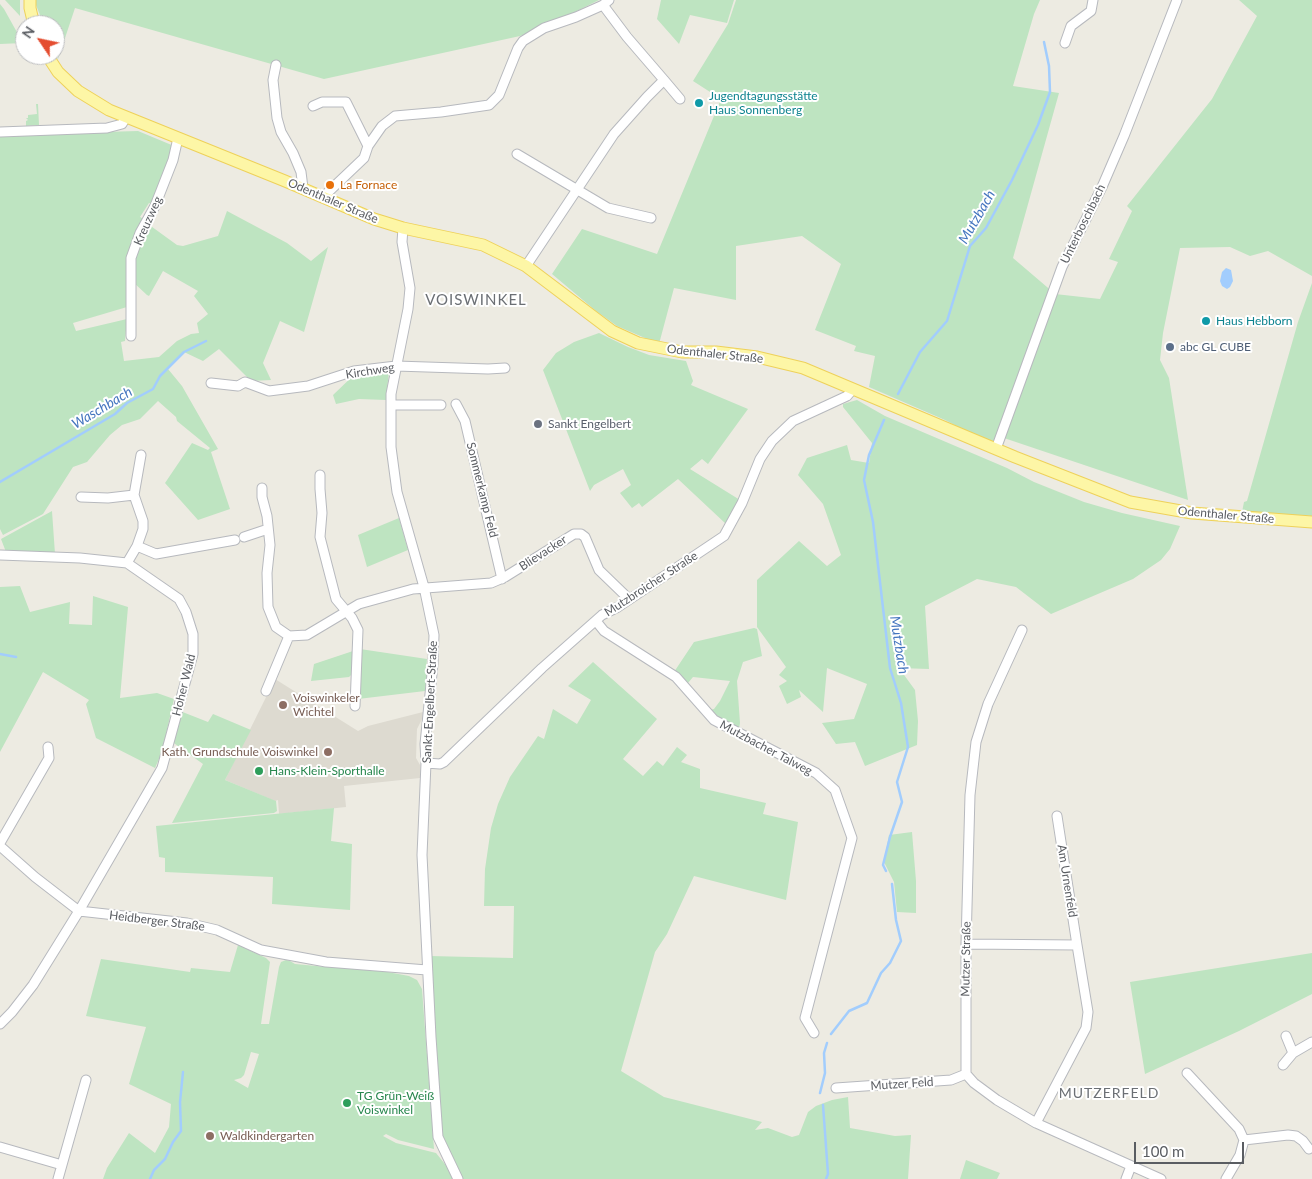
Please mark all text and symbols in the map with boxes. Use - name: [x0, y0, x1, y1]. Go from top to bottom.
- north arrow: [15, 15, 65, 65]
- text: N: [18, 23, 38, 41]
- place label: Jugendtagungsstätte Haus Sonnenberg: [709, 89, 818, 117]
- marker: Jugendtagungsstätte Haus Sonnenberg: [693, 97, 705, 109]
- street label: Odenthaler Straße: [286, 175, 380, 227]
- place label: La Fornace: [340, 178, 397, 192]
- marker: La Fornace: [324, 179, 336, 191]
- street label: Unterboschbach: [1058, 182, 1108, 266]
- water label: Mutzbach: [955, 187, 999, 247]
- street label: Kreuzweg: [131, 194, 165, 248]
- district label: VOISWINKEL: [424, 291, 528, 309]
- place label: Haus Hebborn: [1216, 314, 1293, 328]
- marker: Haus Hebborn: [1200, 315, 1212, 327]
- place label: abc GL CUBE: [1180, 340, 1251, 354]
- marker: abc GL CUBE: [1164, 341, 1176, 353]
- street label: Odenthaler Straße: [666, 342, 764, 366]
- street label: Kirchweg: [345, 360, 395, 382]
- water label: Waschbach: [69, 383, 135, 433]
- place label: Sankt Engelbert: [548, 417, 631, 431]
- marker: Sankt Engelbert: [532, 418, 544, 430]
- street label: Sommerkamp Feld: [463, 441, 501, 539]
- street label: Odenthaler Straße: [1177, 504, 1275, 526]
- street label: Blievacker: [517, 532, 569, 574]
- street label: Mutzbroicher Straße: [602, 548, 700, 620]
- water label: Mutzbach: [886, 615, 912, 675]
- street label: Sankt-Engelbert-Straße: [420, 640, 440, 764]
- street label: Hoher Wald: [169, 652, 199, 718]
- place label: Voiswinkeler Wichtel: [293, 691, 360, 719]
- marker: Voiswinkeler Wichtel: [277, 699, 289, 711]
- street label: Mutzbacher Talweg: [717, 718, 815, 778]
- place label: Kath. Grundschule Voiswinkel: [162, 745, 318, 759]
- marker: Kath. Grundschule Voiswinkel: [322, 746, 334, 758]
- place label: Hans-Klein-Sporthalle: [269, 764, 385, 778]
- marker: Hans-Klein-Sporthalle: [253, 765, 265, 777]
- street label: Am Urnenfeld: [1054, 844, 1080, 918]
- street label: Heidberger Straße: [108, 908, 206, 934]
- street label: Mutzer Straße: [958, 921, 974, 997]
- street label: Mutzer Feld: [870, 1075, 934, 1093]
- district label: MUTZERFELD: [1057, 1085, 1161, 1101]
- place label: TG Grün-Weiß Voiswinkel: [357, 1089, 434, 1117]
- marker: TG Grün-Weiß Voiswinkel: [341, 1097, 353, 1109]
- place label: Waldkindergarten: [220, 1129, 314, 1143]
- marker: Waldkindergarten: [204, 1130, 216, 1142]
- scale bar: [1137, 1132, 1247, 1164]
- text: 100 m: [1142, 1142, 1184, 1160]

